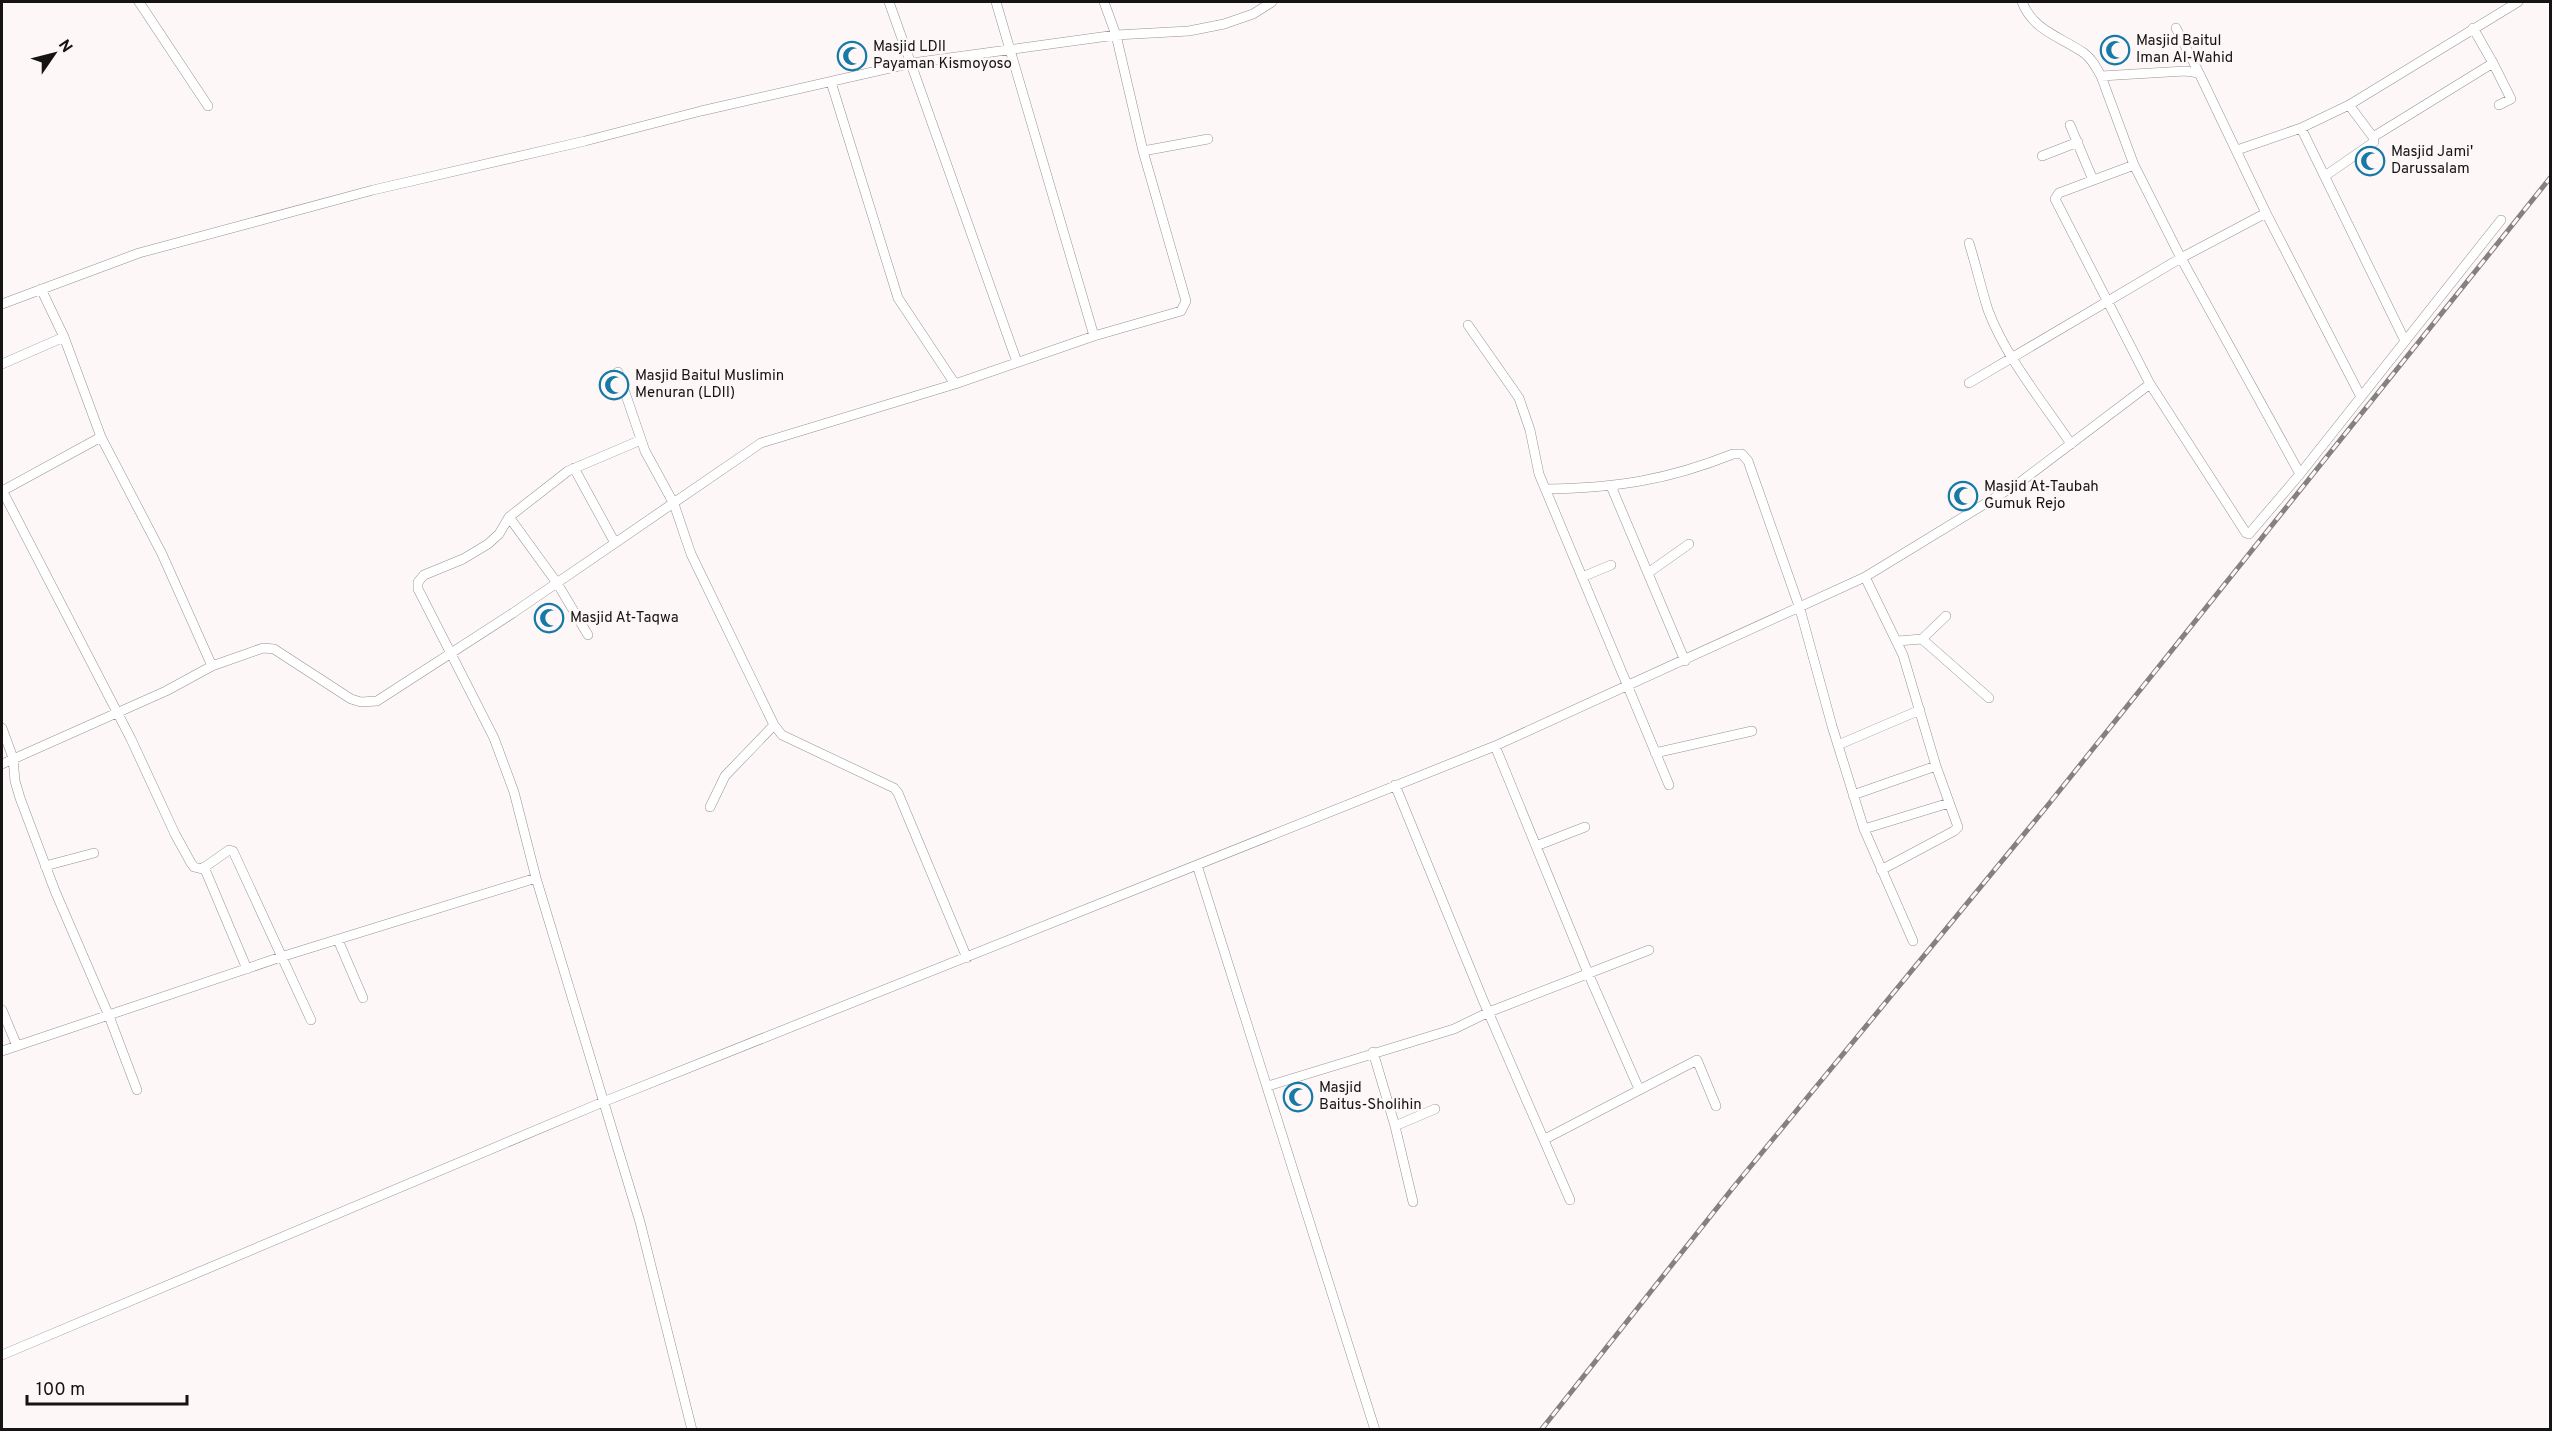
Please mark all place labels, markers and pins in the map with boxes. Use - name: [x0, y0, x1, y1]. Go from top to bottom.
- place label: Masjid Baitul Iman Al-Wahid: [2136, 32, 2233, 68]
- mosque icon: Masjid Baitul Iman Al-Wahid: [2099, 34, 2131, 66]
- place label: Masjid LDII Payaman Kismoyoso: [873, 38, 1012, 74]
- mosque icon: Masjid LDII Payaman Kismoyoso: [836, 40, 868, 72]
- place label: Masjid Jami' Darussalam: [2391, 143, 2473, 179]
- mosque icon: Masjid Jami' Darussalam: [2354, 145, 2386, 177]
- place label: Masjid Baitul Muslimin Menuran (LDII): [635, 367, 784, 403]
- mosque icon: Masjid Baitul Muslimin Menuran (LDII): [598, 369, 630, 401]
- place label: Masjid At-Taubah Gumuk Rejo: [1984, 478, 2099, 514]
- mosque icon: Masjid At-Taubah Gumuk Rejo: [1947, 480, 1979, 512]
- mosque icon: Masjid At-Taqwa: [533, 602, 565, 634]
- place label: Masjid At-Taqwa: [570, 609, 679, 628]
- place label: Masjid Baitus-Sholihin: [1319, 1079, 1422, 1115]
- mosque icon: Masjid Baitus-Sholihin: [1282, 1081, 1314, 1113]

